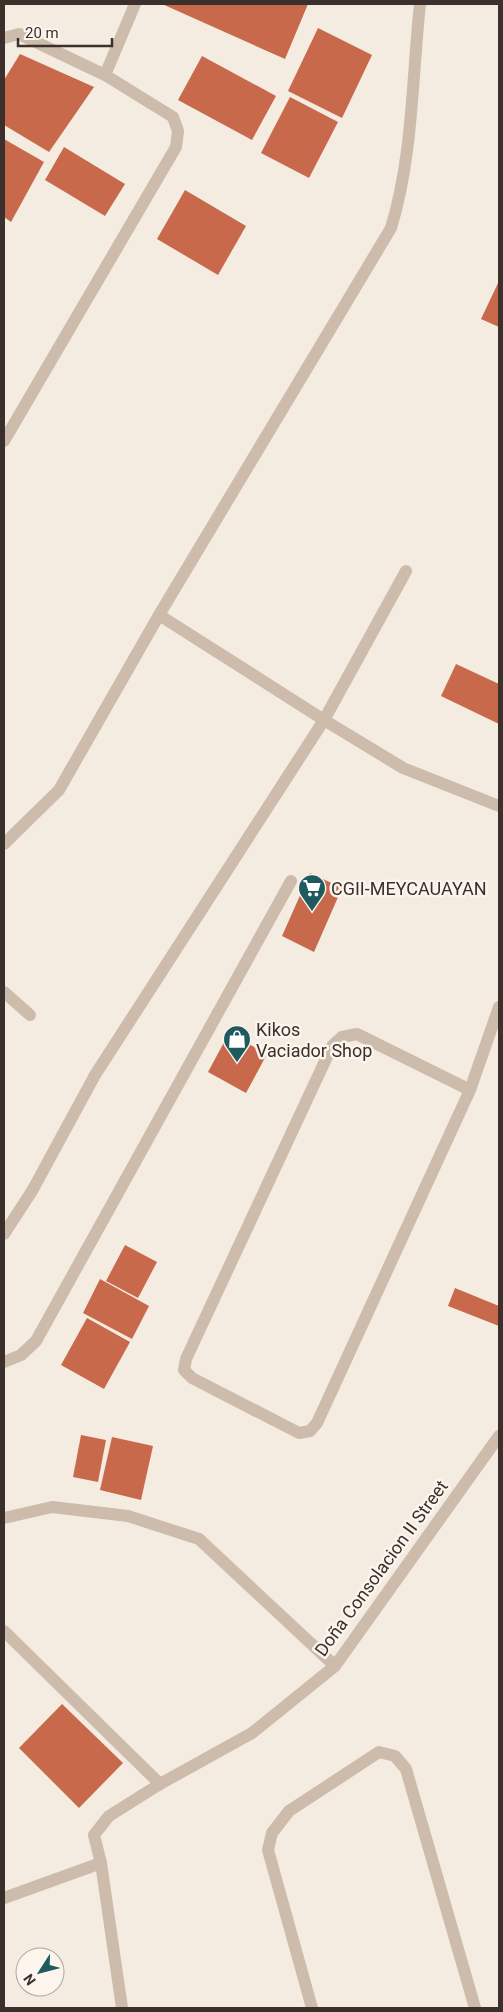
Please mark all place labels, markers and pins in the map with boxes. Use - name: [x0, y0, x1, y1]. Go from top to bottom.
- supermarket icon: CGII-MEYCAUAYAN: [297, 873, 327, 912]
- place label: CGII-MEYCAUAYAN: [331, 878, 487, 899]
- place label: Kikos Vaciador Shop: [256, 1019, 372, 1061]
- shop icon: Kikos Vaciador Shop: [222, 1024, 252, 1063]

